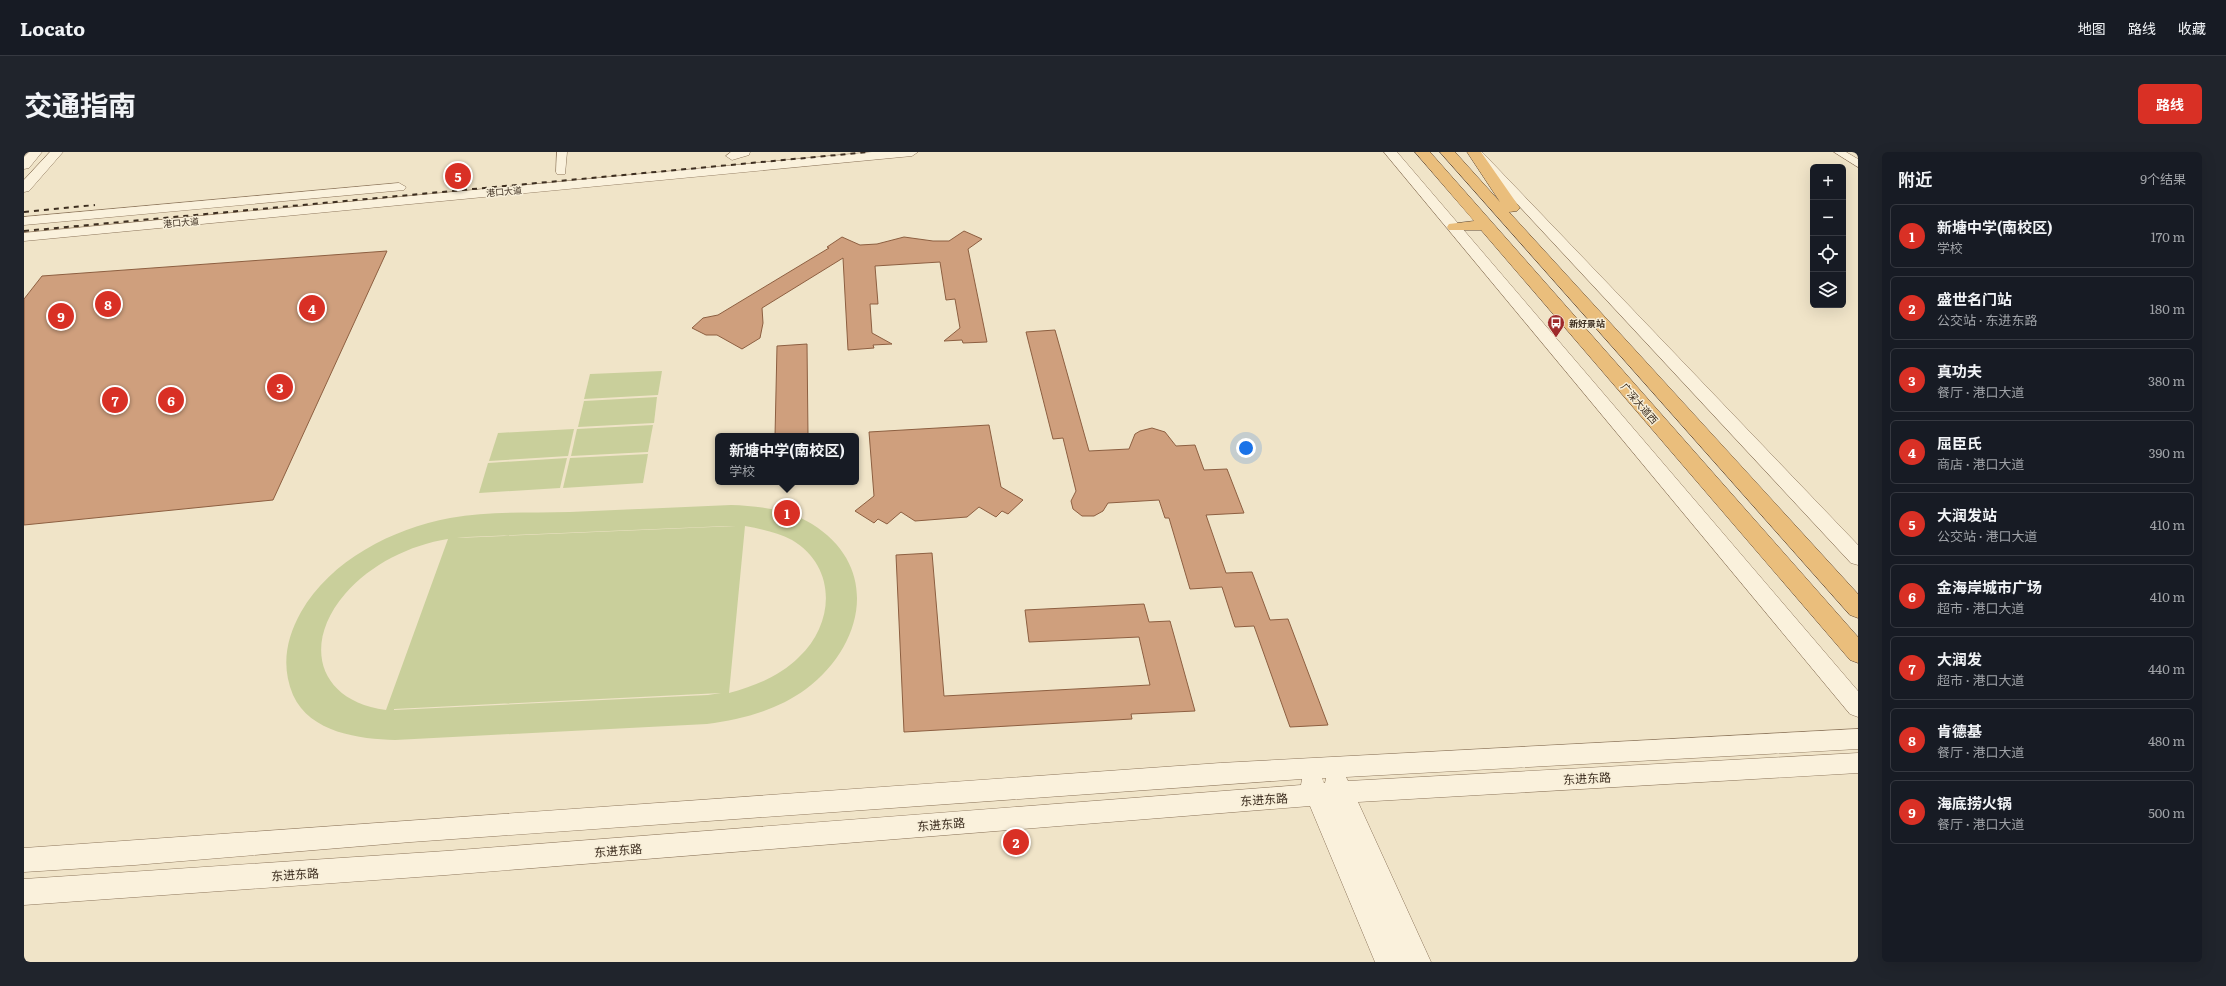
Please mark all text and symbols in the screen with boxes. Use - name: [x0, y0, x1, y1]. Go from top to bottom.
- text: Locato: [20, 14, 85, 42]
- text: 地图: [2078, 18, 2106, 38]
- text: 路线: [2128, 18, 2156, 38]
- text: 收藏: [2178, 18, 2206, 38]
- text: 交通指南: [24, 83, 136, 125]
- button: 路线: [2138, 84, 2202, 124]
- pin: 5: [445, 161, 471, 191]
- map controls: [1810, 164, 1846, 308]
- button: +: [1810, 164, 1846, 200]
- text: 附近: [1898, 166, 1932, 191]
- text: 9个结果: [2140, 169, 2186, 188]
- street label: 港口大道: [485, 182, 523, 200]
- button: −: [1810, 200, 1846, 236]
- street label: 港口大道: [162, 213, 200, 231]
- text: 新塘中学(南校区): [1937, 215, 2053, 238]
- text: 1: [1909, 227, 1915, 246]
- text: 170 m: [2151, 227, 2185, 246]
- button: locate: [1810, 236, 1846, 272]
- text: 学校: [1937, 238, 1963, 257]
- button: layers: [1810, 272, 1846, 308]
- text: 盛世名门站: [1937, 287, 2012, 310]
- pin: 8: [95, 289, 121, 319]
- pin: 4: [299, 293, 325, 323]
- text: 2: [1909, 299, 1915, 318]
- text: 180 m: [2150, 299, 2185, 318]
- pin: 9: [48, 301, 74, 331]
- text: 公交站 · 东进东路: [1937, 310, 2038, 329]
- bus stop icon: 新好景站: [1546, 313, 1566, 338]
- place label: 新好景站: [1569, 316, 1605, 330]
- text: 真功夫: [1937, 359, 1982, 382]
- text: 3: [1908, 371, 1916, 390]
- text: 380 m: [2148, 371, 2185, 390]
- pin: 3: [267, 372, 293, 402]
- street label: 广深大道西: [1618, 379, 1662, 427]
- text: 餐厅 · 港口大道: [1937, 382, 2025, 401]
- pin: 7: [102, 385, 128, 415]
- pin: 6: [158, 385, 184, 415]
- text: 屈臣氏: [1937, 431, 1982, 454]
- popup: [715, 433, 859, 485]
- text: 新塘中学(南校区): [729, 438, 845, 461]
- your location: [1236, 438, 1256, 458]
- text: 4: [1908, 443, 1916, 462]
- text: 390 m: [2148, 443, 2185, 462]
- text: 商店 · 港口大道: [1937, 454, 2025, 473]
- text: 学校: [729, 461, 755, 480]
- pin: 1: [774, 498, 800, 528]
- text: 大润发站: [1937, 503, 1997, 526]
- text: 5: [1908, 515, 1916, 534]
- text: 410 m: [2150, 515, 2185, 534]
- text: 公交站 · 港口大道: [1937, 526, 2038, 545]
- text: 金海岸城市广场: [1937, 575, 2042, 598]
- text: 6: [1908, 587, 1916, 606]
- text: 410 m: [2150, 587, 2185, 606]
- text: 超市 · 港口大道: [1937, 598, 2025, 617]
- text: 大润发: [1937, 647, 1982, 670]
- text: 7: [1908, 659, 1916, 678]
- text: 440 m: [2148, 659, 2185, 678]
- text: 超市 · 港口大道: [1937, 670, 2025, 689]
- text: 肯德基: [1937, 719, 1982, 742]
- text: 8: [1908, 731, 1916, 750]
- text: 480 m: [2148, 731, 2185, 750]
- text: 餐厅 · 港口大道: [1937, 742, 2025, 761]
- street label: 东进东路: [1563, 768, 1611, 788]
- street label: 东进东路: [1239, 788, 1289, 810]
- text: 海底捞火锅: [1937, 791, 2012, 814]
- text: 9: [1908, 803, 1916, 822]
- text: 500 m: [2148, 803, 2185, 822]
- street label: 东进东路: [916, 813, 966, 835]
- text: 餐厅 · 港口大道: [1937, 814, 2025, 833]
- pin: 2: [1003, 827, 1029, 857]
- street label: 东进东路: [593, 839, 643, 861]
- street label: 东进东路: [270, 863, 320, 885]

